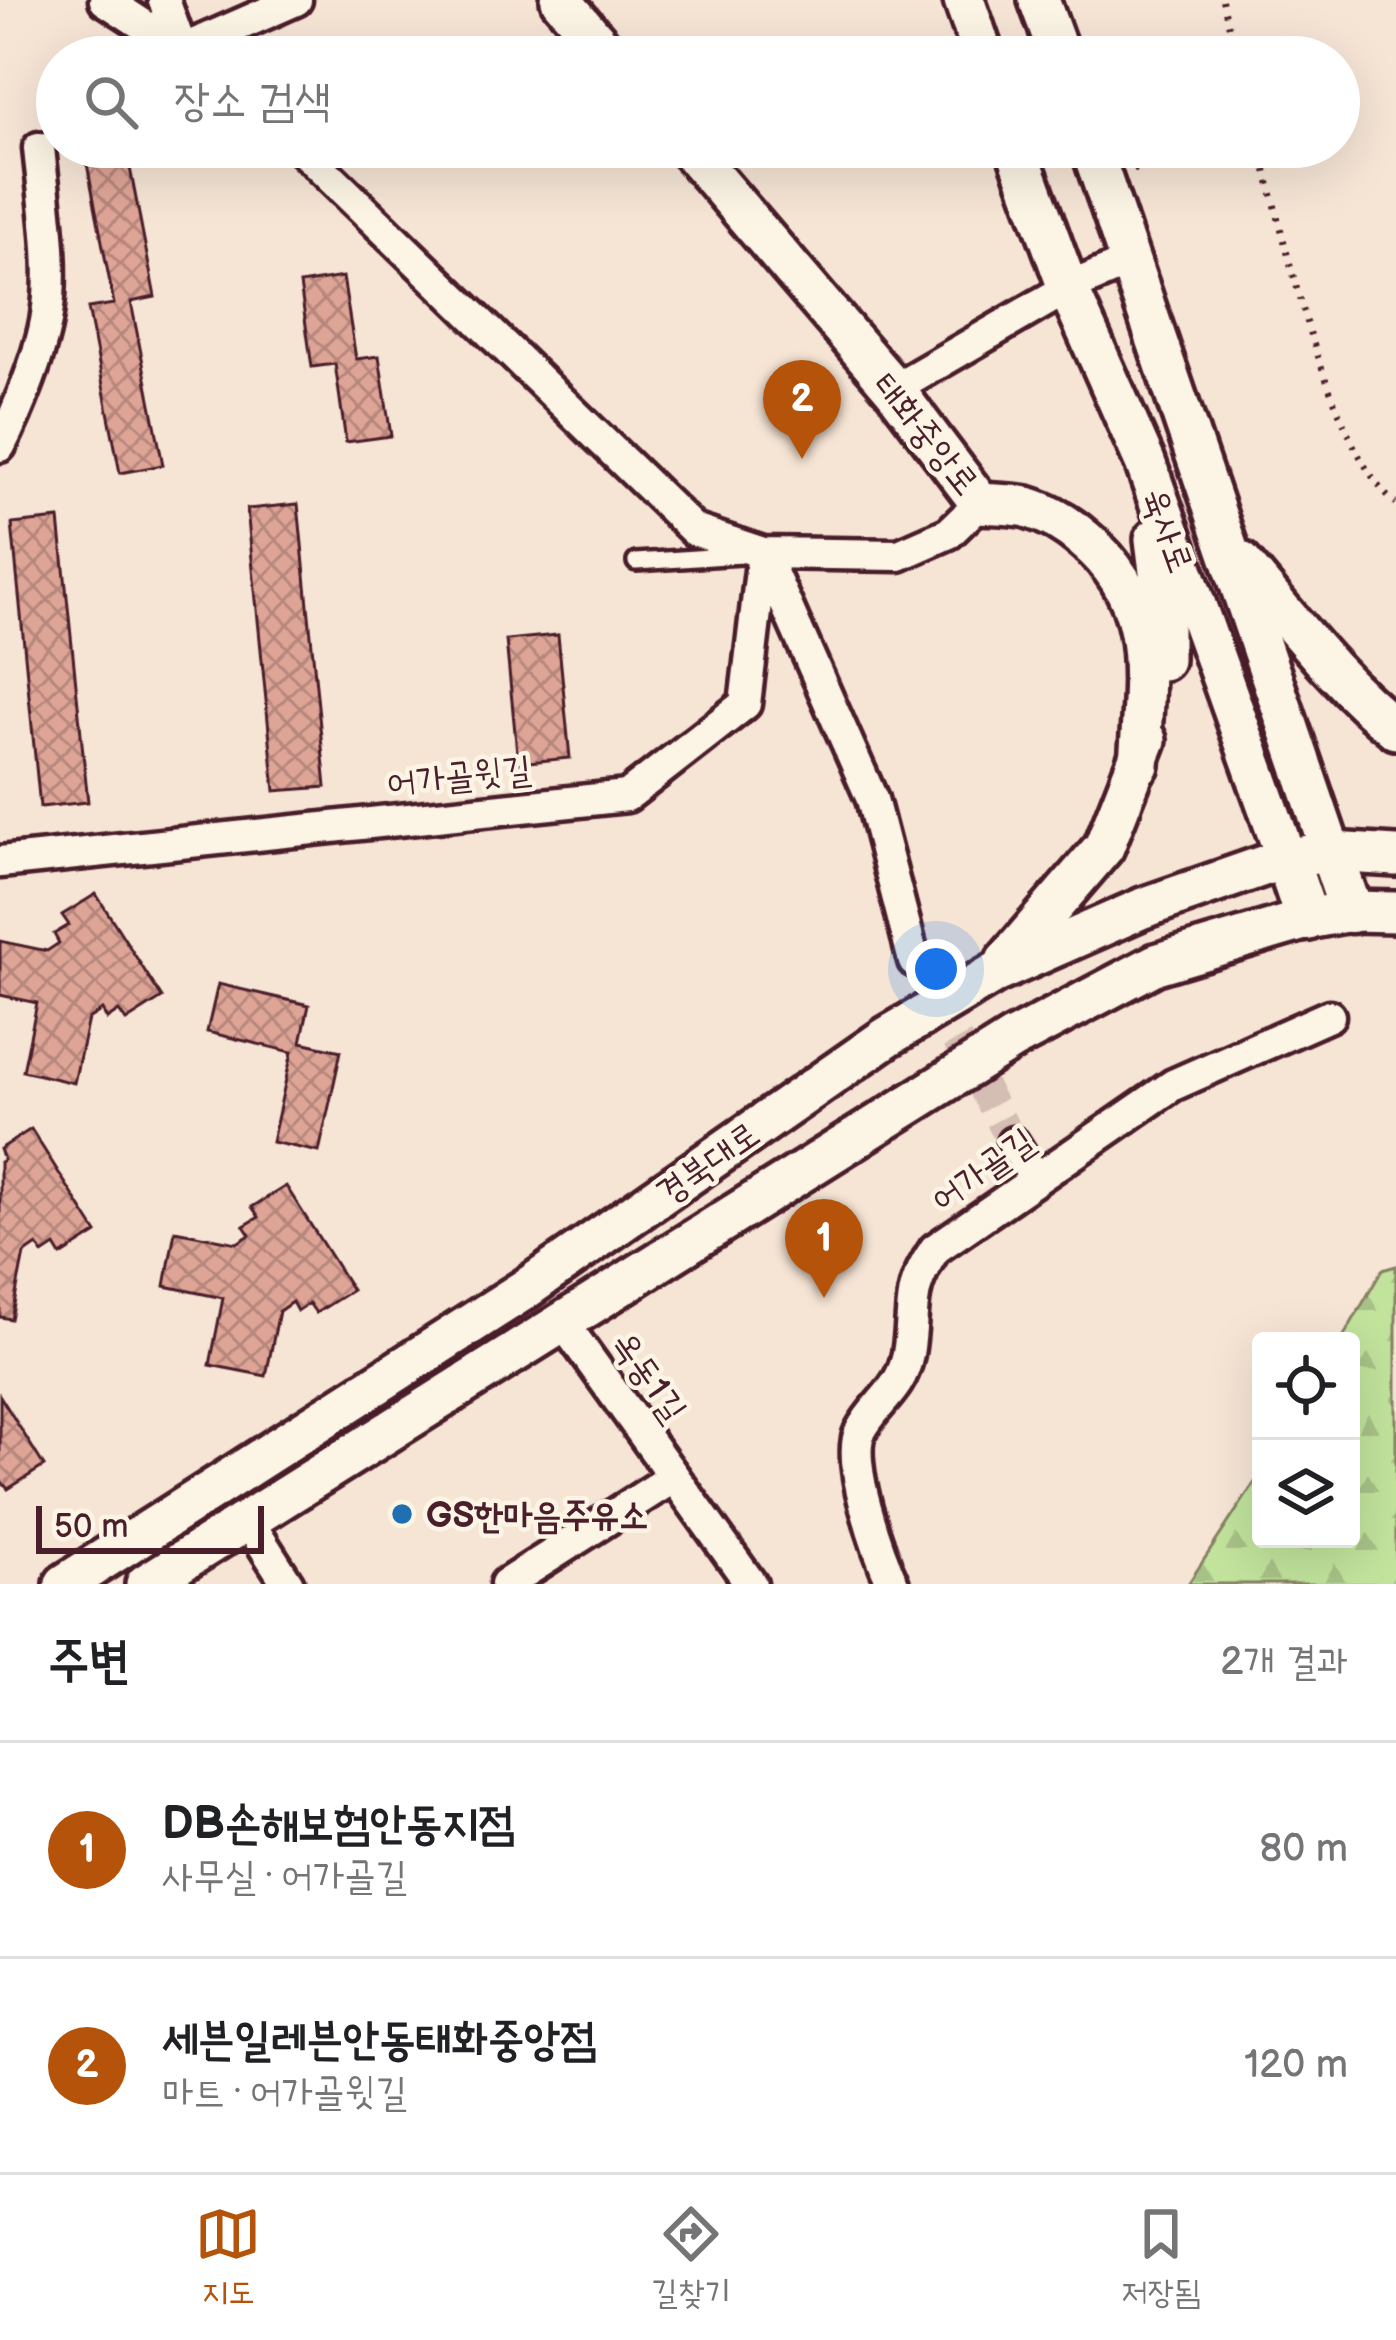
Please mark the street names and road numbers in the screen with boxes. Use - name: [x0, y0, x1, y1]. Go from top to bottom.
- street label: 태화중앙로: [863, 365, 987, 504]
- street label: 육사로: [1132, 483, 1202, 579]
- street label: 어가골윗길: [385, 749, 534, 806]
- street label: 경북대로: [649, 1113, 768, 1215]
- street label: 어가골길: [924, 1120, 1043, 1222]
- street label: 옥동1길: [601, 1324, 694, 1431]

